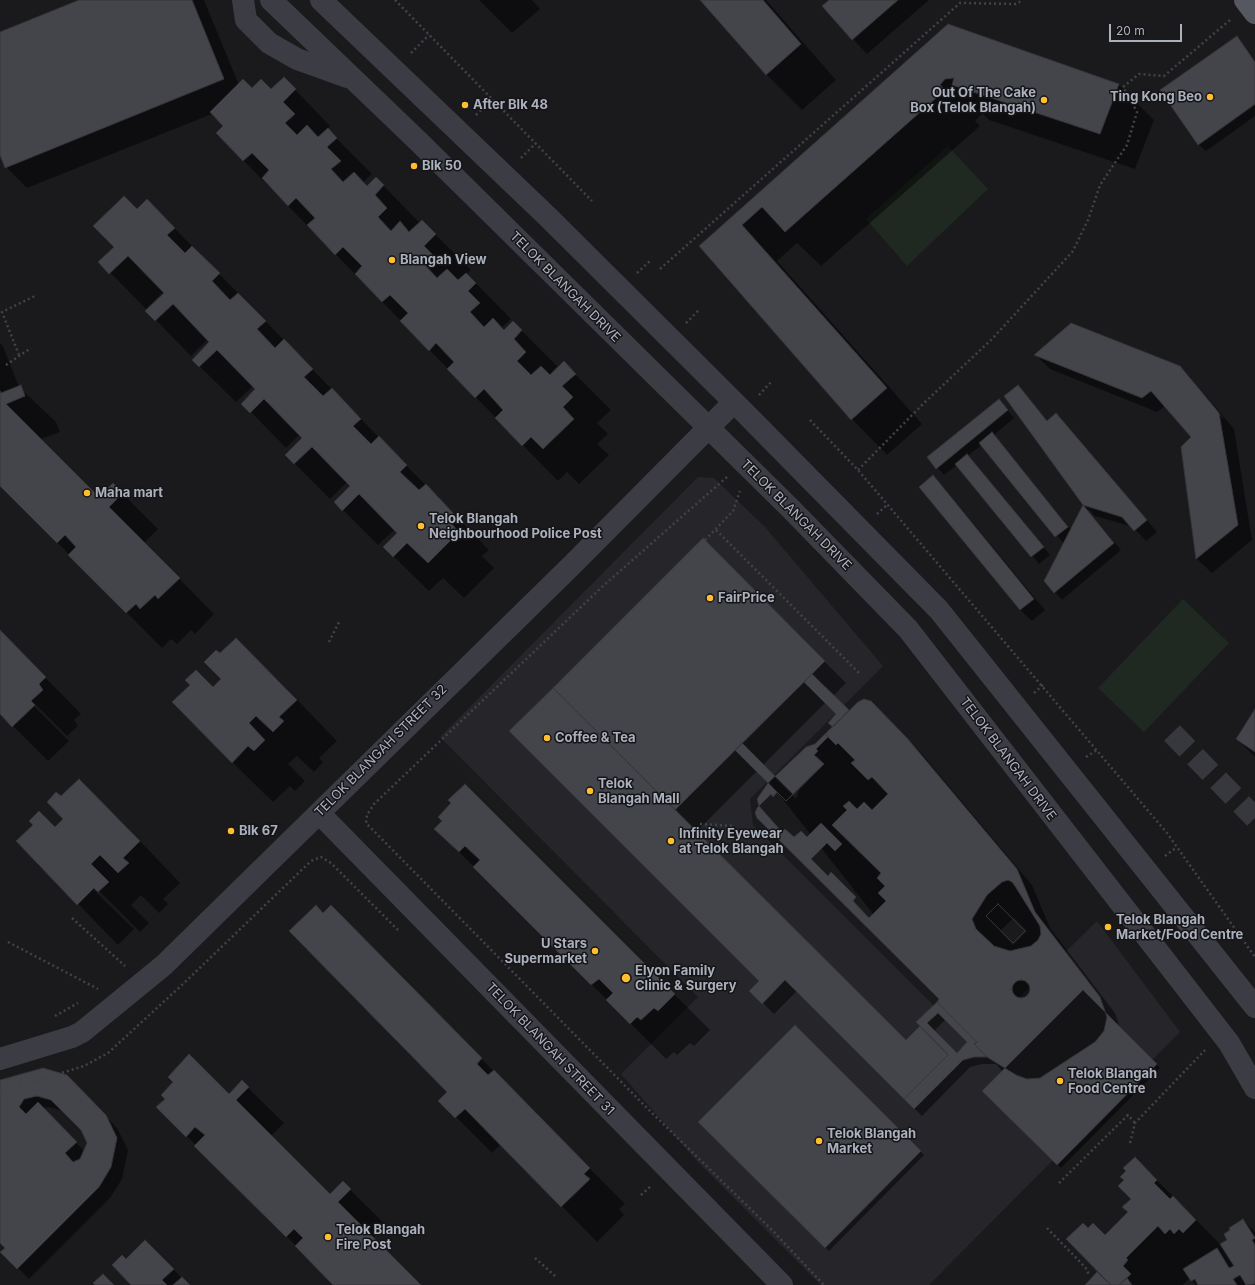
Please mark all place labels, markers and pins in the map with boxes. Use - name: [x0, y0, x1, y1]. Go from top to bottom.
- place label: Out Of The Cake Box (Telok Blangah): [910, 85, 1036, 116]
- place label: Ting Kong Beo: [1110, 89, 1202, 105]
- marker: Ting Kong Beo: [1205, 92, 1215, 102]
- marker: Out Of The Cake Box (Telok Blangah): [1039, 95, 1049, 105]
- place label: After Blk 48: [473, 97, 548, 113]
- marker: After Blk 48: [460, 100, 470, 110]
- place label: Blk 50: [422, 158, 462, 174]
- marker: Blk 50: [409, 161, 419, 171]
- place label: Blangah View: [400, 252, 487, 268]
- marker: Blangah View: [387, 255, 397, 265]
- place label: Maha mart: [95, 485, 163, 501]
- marker: Maha mart: [82, 488, 92, 498]
- place label: Telok Blangah Neighbourhood Police Post: [429, 511, 602, 542]
- marker: Telok Blangah Neighbourhood Police Post: [416, 521, 426, 531]
- place label: FairPrice: [718, 590, 775, 606]
- marker: FairPrice: [705, 593, 715, 603]
- place label: Coffee & Tea: [555, 730, 636, 746]
- marker: Coffee & Tea: [542, 733, 552, 743]
- place label: Telok Blangah Mall: [598, 776, 679, 807]
- marker: Telok Blangah Mall: [585, 786, 595, 796]
- place label: Blk 67: [239, 823, 278, 839]
- marker: Blk 67: [226, 826, 236, 836]
- place label: Infinity Eyewear at Telok Blangah: [679, 826, 784, 857]
- marker: Infinity Eyewear at Telok Blangah: [666, 836, 676, 846]
- place label: Telok Blangah Market/Food Centre: [1116, 912, 1243, 943]
- marker: Telok Blangah Market/Food Centre: [1103, 922, 1113, 932]
- place label: U Stars Supermarket: [504, 936, 587, 967]
- marker: U Stars Supermarket: [590, 946, 600, 956]
- place label: Elyon Family Clinic & Surgery: [635, 963, 737, 994]
- marker: Elyon Family Clinic & Surgery: [620, 972, 632, 984]
- place label: Telok Blangah Food Centre: [1068, 1066, 1157, 1097]
- marker: Telok Blangah Food Centre: [1055, 1076, 1065, 1086]
- place label: Telok Blangah Market: [827, 1126, 916, 1157]
- marker: Telok Blangah Market: [814, 1136, 824, 1146]
- place label: Telok Blangah Fire Post: [336, 1222, 425, 1253]
- marker: Telok Blangah Fire Post: [323, 1232, 333, 1242]

